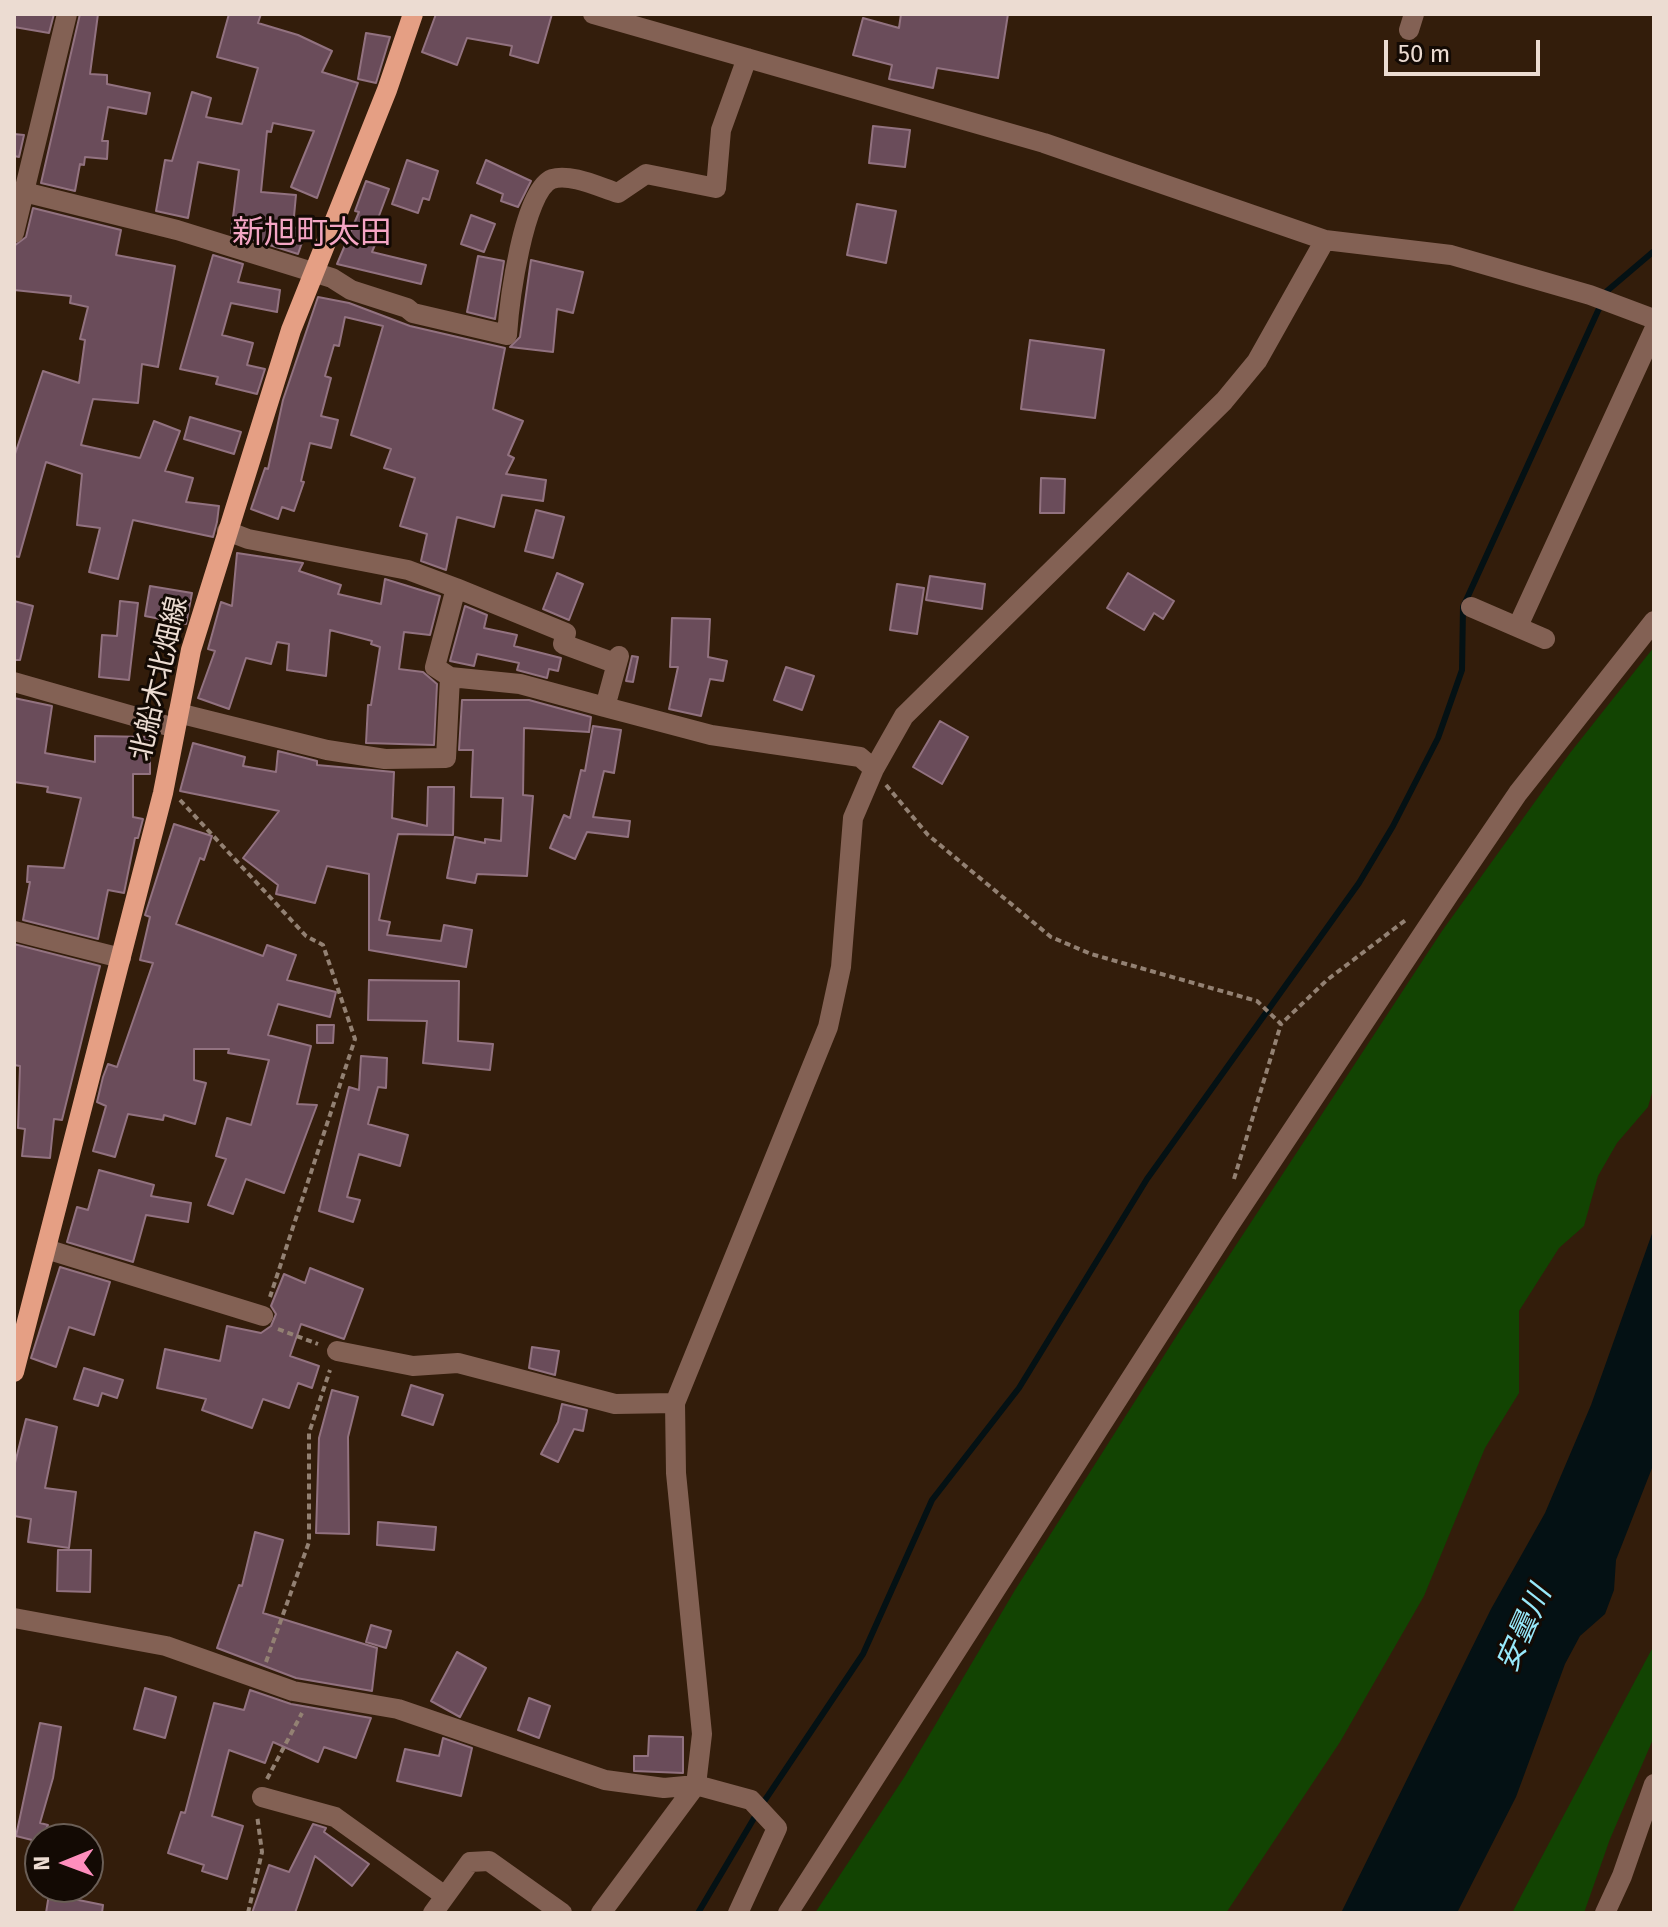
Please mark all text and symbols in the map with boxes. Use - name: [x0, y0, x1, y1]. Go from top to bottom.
- scale bar: [1388, 24, 1544, 74]
- text: 50 m: [1398, 40, 1450, 68]
- district label: 新旭町太田: [232, 215, 392, 253]
- street label: 北船木北畑線: [125, 593, 195, 765]
- water label: 安曇川: [1490, 1581, 1560, 1677]
- north arrow: [24, 1823, 104, 1903]
- text: N: [28, 1856, 55, 1871]

